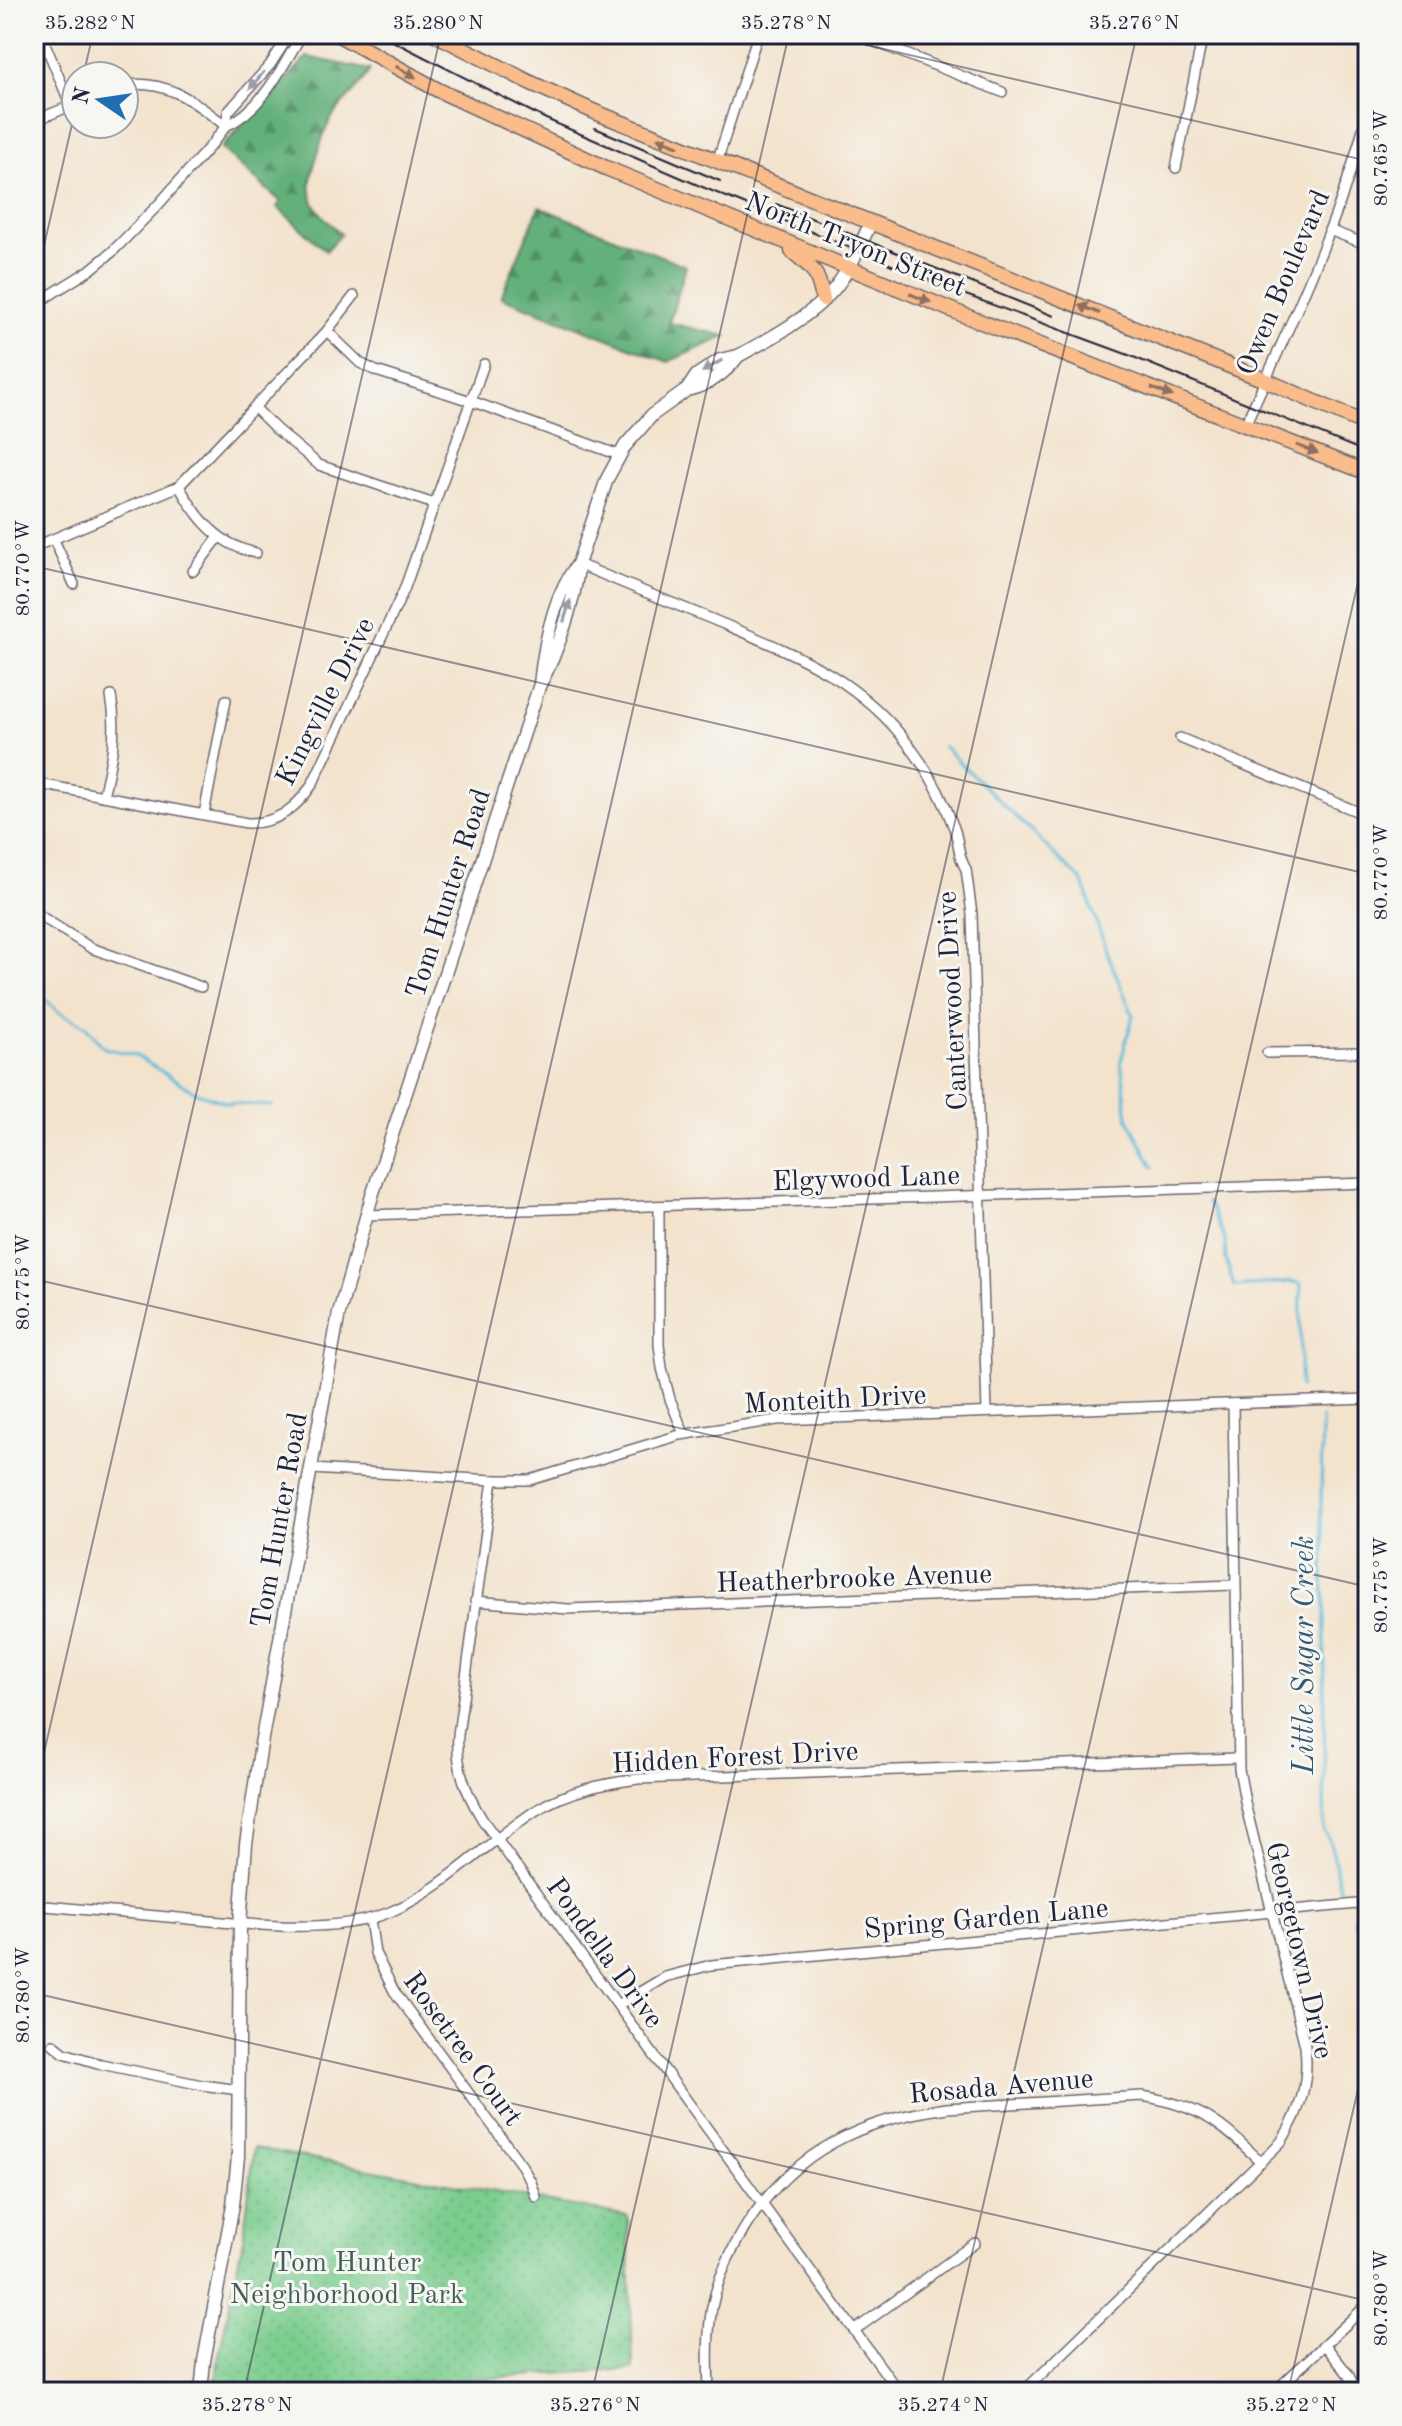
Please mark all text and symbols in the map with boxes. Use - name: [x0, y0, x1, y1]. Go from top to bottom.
- text: 35.282°N: [45, 14, 135, 34]
- text: 35.280°N: [393, 14, 483, 34]
- text: 35.278°N: [741, 14, 831, 34]
- text: 35.276°N: [1089, 14, 1179, 34]
- north arrow: [60, 60, 140, 140]
- one-way arrow: [394, 65, 417, 79]
- one-way arrow: [249, 70, 266, 90]
- text: N: [70, 85, 95, 107]
- text: 80.765°W: [1372, 110, 1392, 206]
- one-way arrow: [656, 136, 680, 149]
- street label: Owen Boulevard: [1233, 186, 1336, 380]
- street label: North Tryon Street: [740, 189, 969, 303]
- one-way arrow: [908, 291, 932, 304]
- one-way arrow: [1077, 302, 1101, 315]
- one-way arrow: [701, 359, 723, 373]
- one-way arrow: [1150, 386, 1174, 399]
- one-way arrow: [1295, 443, 1319, 456]
- text: 80.770°W: [14, 520, 34, 616]
- one-way arrow: [562, 599, 574, 623]
- street label: Kingville Drive: [272, 614, 381, 791]
- street label: Tom Hunter Road: [403, 786, 497, 1002]
- text: 80.770°W: [1372, 824, 1392, 920]
- street label: Canterwood Drive: [934, 890, 974, 1111]
- street label: Elgywood Lane: [772, 1163, 961, 1197]
- text: 80.775°W: [14, 1234, 34, 1330]
- street label: Monteith Drive: [743, 1382, 927, 1420]
- street label: Tom Hunter Road: [248, 1410, 314, 1631]
- water label: Little Sugar Creek: [1290, 1536, 1320, 1775]
- text: 80.775°W: [1372, 1537, 1392, 1633]
- street label: Heatherbrooke Avenue: [716, 1561, 993, 1599]
- street label: Hidden Forest Drive: [611, 1739, 859, 1779]
- street label: Georgetown Drive: [1260, 1840, 1337, 2062]
- street label: Pondella Drive: [540, 1873, 667, 2034]
- street label: Spring Garden Lane: [863, 1895, 1110, 1945]
- text: 80.780°W: [14, 1947, 34, 2043]
- street label: Rosetree Court: [397, 1968, 527, 2132]
- street label: Rosada Avenue: [908, 2066, 1095, 2110]
- park label: Tom Hunter Neighborhood Park: [229, 2250, 465, 2310]
- text: 80.780°W: [1372, 2250, 1392, 2346]
- text: 35.278°N: [202, 2396, 292, 2416]
- text: 35.276°N: [550, 2396, 640, 2416]
- text: 35.274°N: [898, 2396, 988, 2416]
- text: 35.272°N: [1246, 2396, 1336, 2416]

